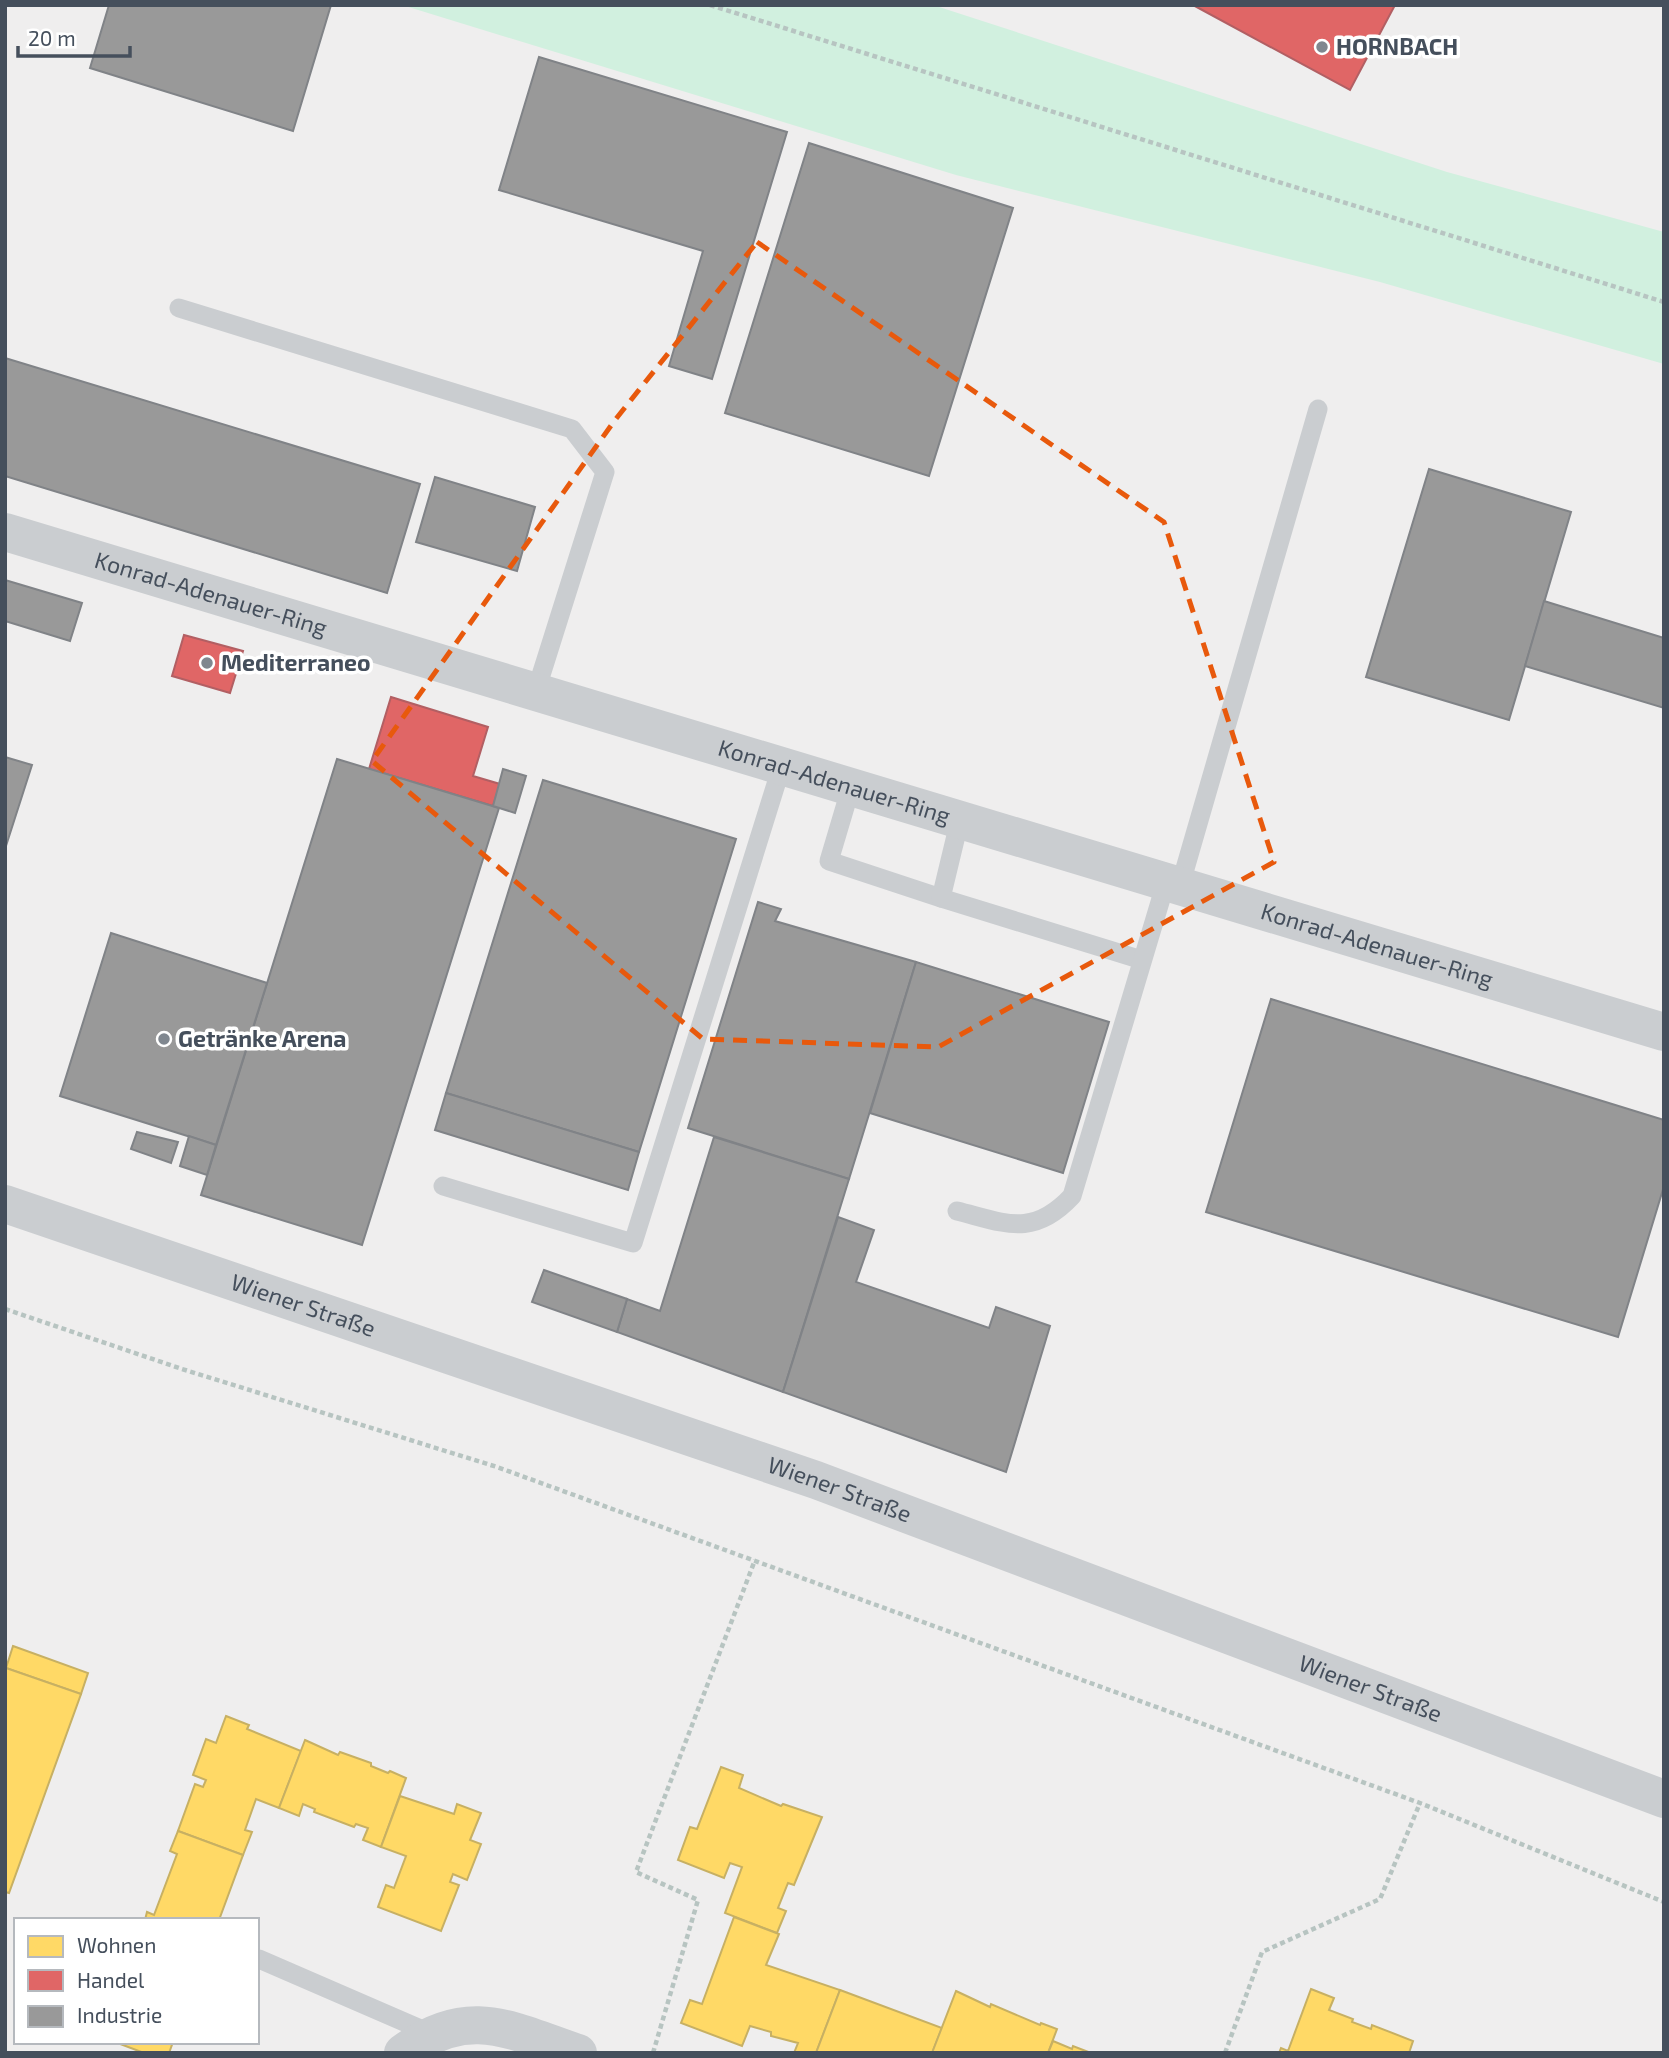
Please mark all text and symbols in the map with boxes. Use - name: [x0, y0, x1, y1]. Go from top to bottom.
- scale bar: [18, 14, 130, 58]
- text: 20 m: [28, 25, 76, 50]
- place label: HORNBACH: [1336, 32, 1458, 60]
- marker: HORNBACH: [1314, 39, 1330, 55]
- street label: Konrad-Adenauer-Ring: [92, 545, 331, 641]
- place label: Mediterraneo: [221, 648, 371, 676]
- marker: Mediterraneo: [199, 655, 215, 671]
- street label: Konrad-Adenauer-Ring: [715, 733, 954, 829]
- street label: Konrad-Adenauer-Ring: [1258, 896, 1497, 993]
- place label: Getränke Arena: [178, 1024, 346, 1052]
- marker: Getränke Arena: [156, 1031, 172, 1047]
- street label: Wiener Straße: [228, 1267, 379, 1342]
- street label: Wiener Straße: [764, 1450, 916, 1528]
- street label: Wiener Straße: [1295, 1648, 1446, 1727]
- legend: [14, 1918, 259, 2044]
- text: Wohnen: [77, 1932, 156, 1957]
- text: Handel: [77, 1967, 145, 1992]
- text: Industrie: [77, 2002, 162, 2027]

